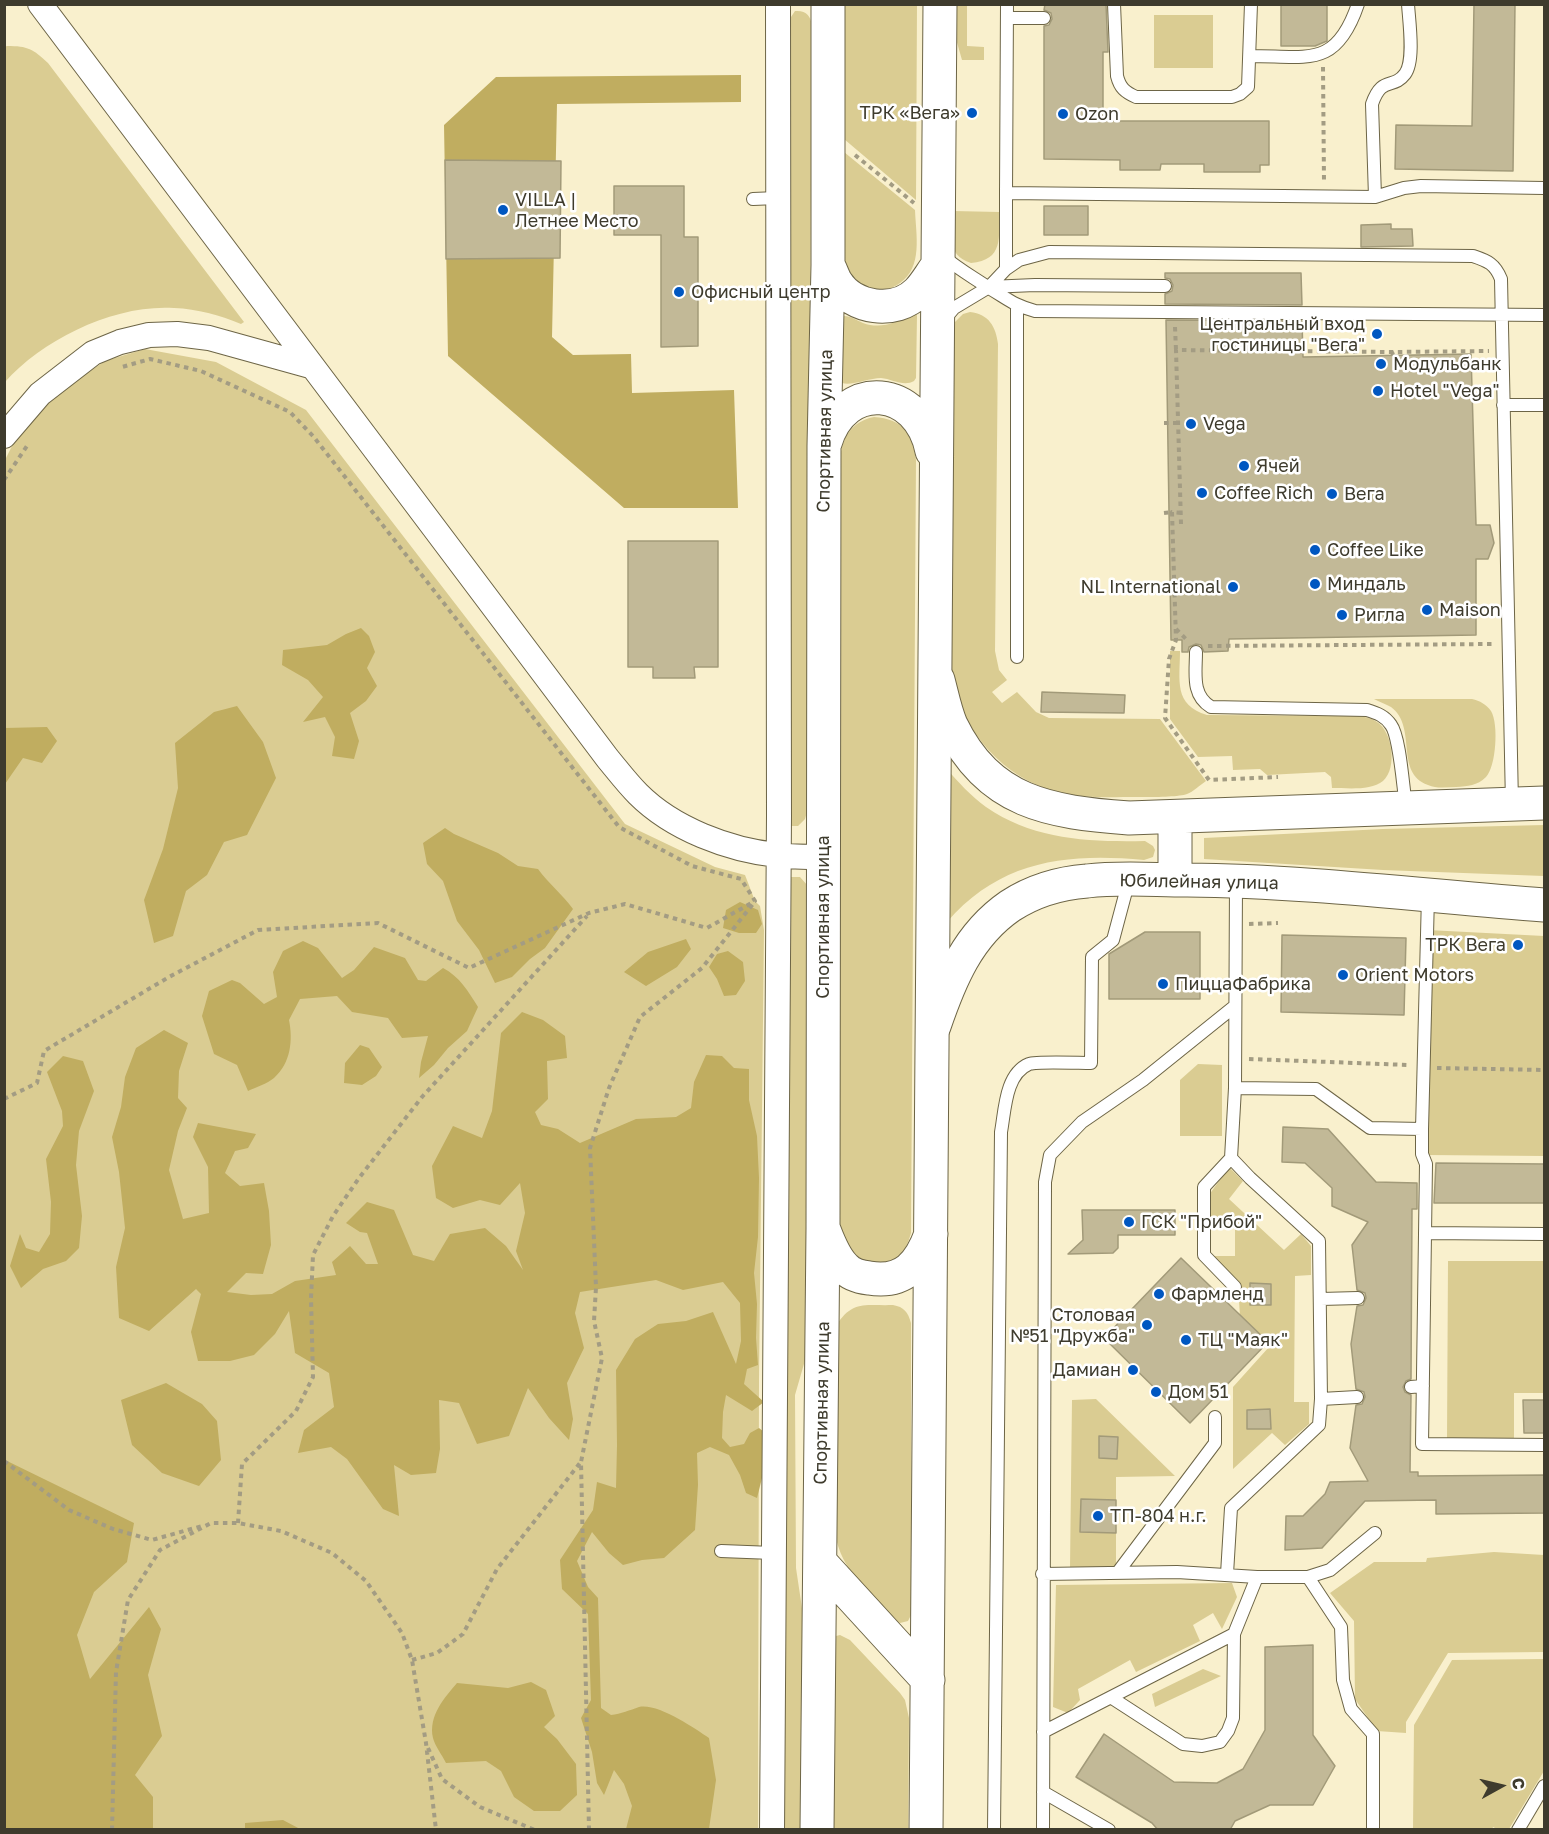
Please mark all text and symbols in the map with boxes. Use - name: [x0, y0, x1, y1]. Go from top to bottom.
- place label: ТРК «Вега»: [860, 102, 960, 124]
- place label: Ozon: [1075, 103, 1119, 125]
- marker: ТРК «Вега»: [965, 106, 979, 120]
- marker: Ozon: [1056, 107, 1070, 121]
- place label: VILLA | Летнее Место: [515, 189, 638, 232]
- marker: VILLA | Летнее Место: [496, 203, 510, 217]
- place label: Офисный центр: [691, 281, 830, 303]
- marker: Офисный центр: [672, 285, 686, 299]
- place label: Центральный вход гостиницы "Вега": [1199, 313, 1365, 356]
- marker: Центральный вход гостиницы "Вега": [1370, 327, 1384, 341]
- street label: Спортивная улица: [813, 349, 837, 513]
- place label: Модульбанк: [1393, 353, 1502, 375]
- marker: Модульбанк: [1374, 357, 1388, 371]
- place label: Hotel "Vega": [1390, 380, 1499, 402]
- marker: Hotel "Vega": [1371, 384, 1385, 398]
- place label: Vega: [1203, 413, 1246, 435]
- marker: Vega: [1184, 417, 1198, 431]
- place label: Ячей: [1256, 455, 1300, 477]
- marker: Ячей: [1237, 459, 1251, 473]
- place label: Coffee Rich: [1214, 482, 1313, 504]
- place label: Вега: [1344, 483, 1385, 505]
- marker: Coffee Rich: [1195, 486, 1209, 500]
- marker: Вега: [1325, 487, 1339, 501]
- place label: Coffee Like: [1327, 539, 1424, 561]
- marker: Coffee Like: [1308, 543, 1322, 557]
- place label: Миндаль: [1327, 573, 1406, 595]
- place label: NL International: [1080, 576, 1221, 598]
- marker: Миндаль: [1308, 577, 1322, 591]
- marker: NL International: [1226, 580, 1240, 594]
- place label: Maison: [1439, 599, 1501, 621]
- marker: Maison: [1420, 603, 1434, 617]
- place label: Ригла: [1354, 604, 1405, 626]
- marker: Ригла: [1335, 608, 1349, 622]
- street label: Спортивная улица: [812, 835, 834, 999]
- street label: Юбилейная улица: [1119, 870, 1279, 894]
- place label: ТРК Вега: [1425, 934, 1506, 956]
- marker: ТРК Вега: [1511, 938, 1525, 952]
- place label: Orient Motors: [1355, 964, 1474, 986]
- marker: Orient Motors: [1336, 968, 1350, 982]
- place label: ПиццаФабрика: [1175, 973, 1311, 995]
- marker: ПиццаФабрика: [1156, 977, 1170, 991]
- place label: ГСК "Прибой": [1141, 1211, 1262, 1233]
- marker: ГСК "Прибой": [1122, 1215, 1136, 1229]
- place label: Фармленд: [1171, 1283, 1264, 1305]
- marker: Фармленд: [1152, 1287, 1166, 1301]
- place label: Столовая №51 "Дружба": [1010, 1304, 1135, 1346]
- marker: Столовая №51 "Дружба": [1140, 1318, 1154, 1332]
- street label: Спортивная улица: [810, 1321, 834, 1485]
- place label: ТЦ "Маяк": [1198, 1329, 1288, 1351]
- marker: ТЦ "Маяк": [1179, 1333, 1193, 1347]
- place label: Дамиан: [1053, 1359, 1121, 1381]
- marker: Дамиан: [1126, 1363, 1140, 1377]
- place label: Дом 51: [1168, 1381, 1228, 1403]
- marker: Дом 51: [1149, 1385, 1163, 1399]
- place label: ТП-804 н.г.: [1110, 1505, 1207, 1527]
- marker: ТП-804 н.г.: [1091, 1509, 1105, 1523]
- north arrow: [1471, 1756, 1531, 1816]
- text: С: [1508, 1776, 1530, 1791]

